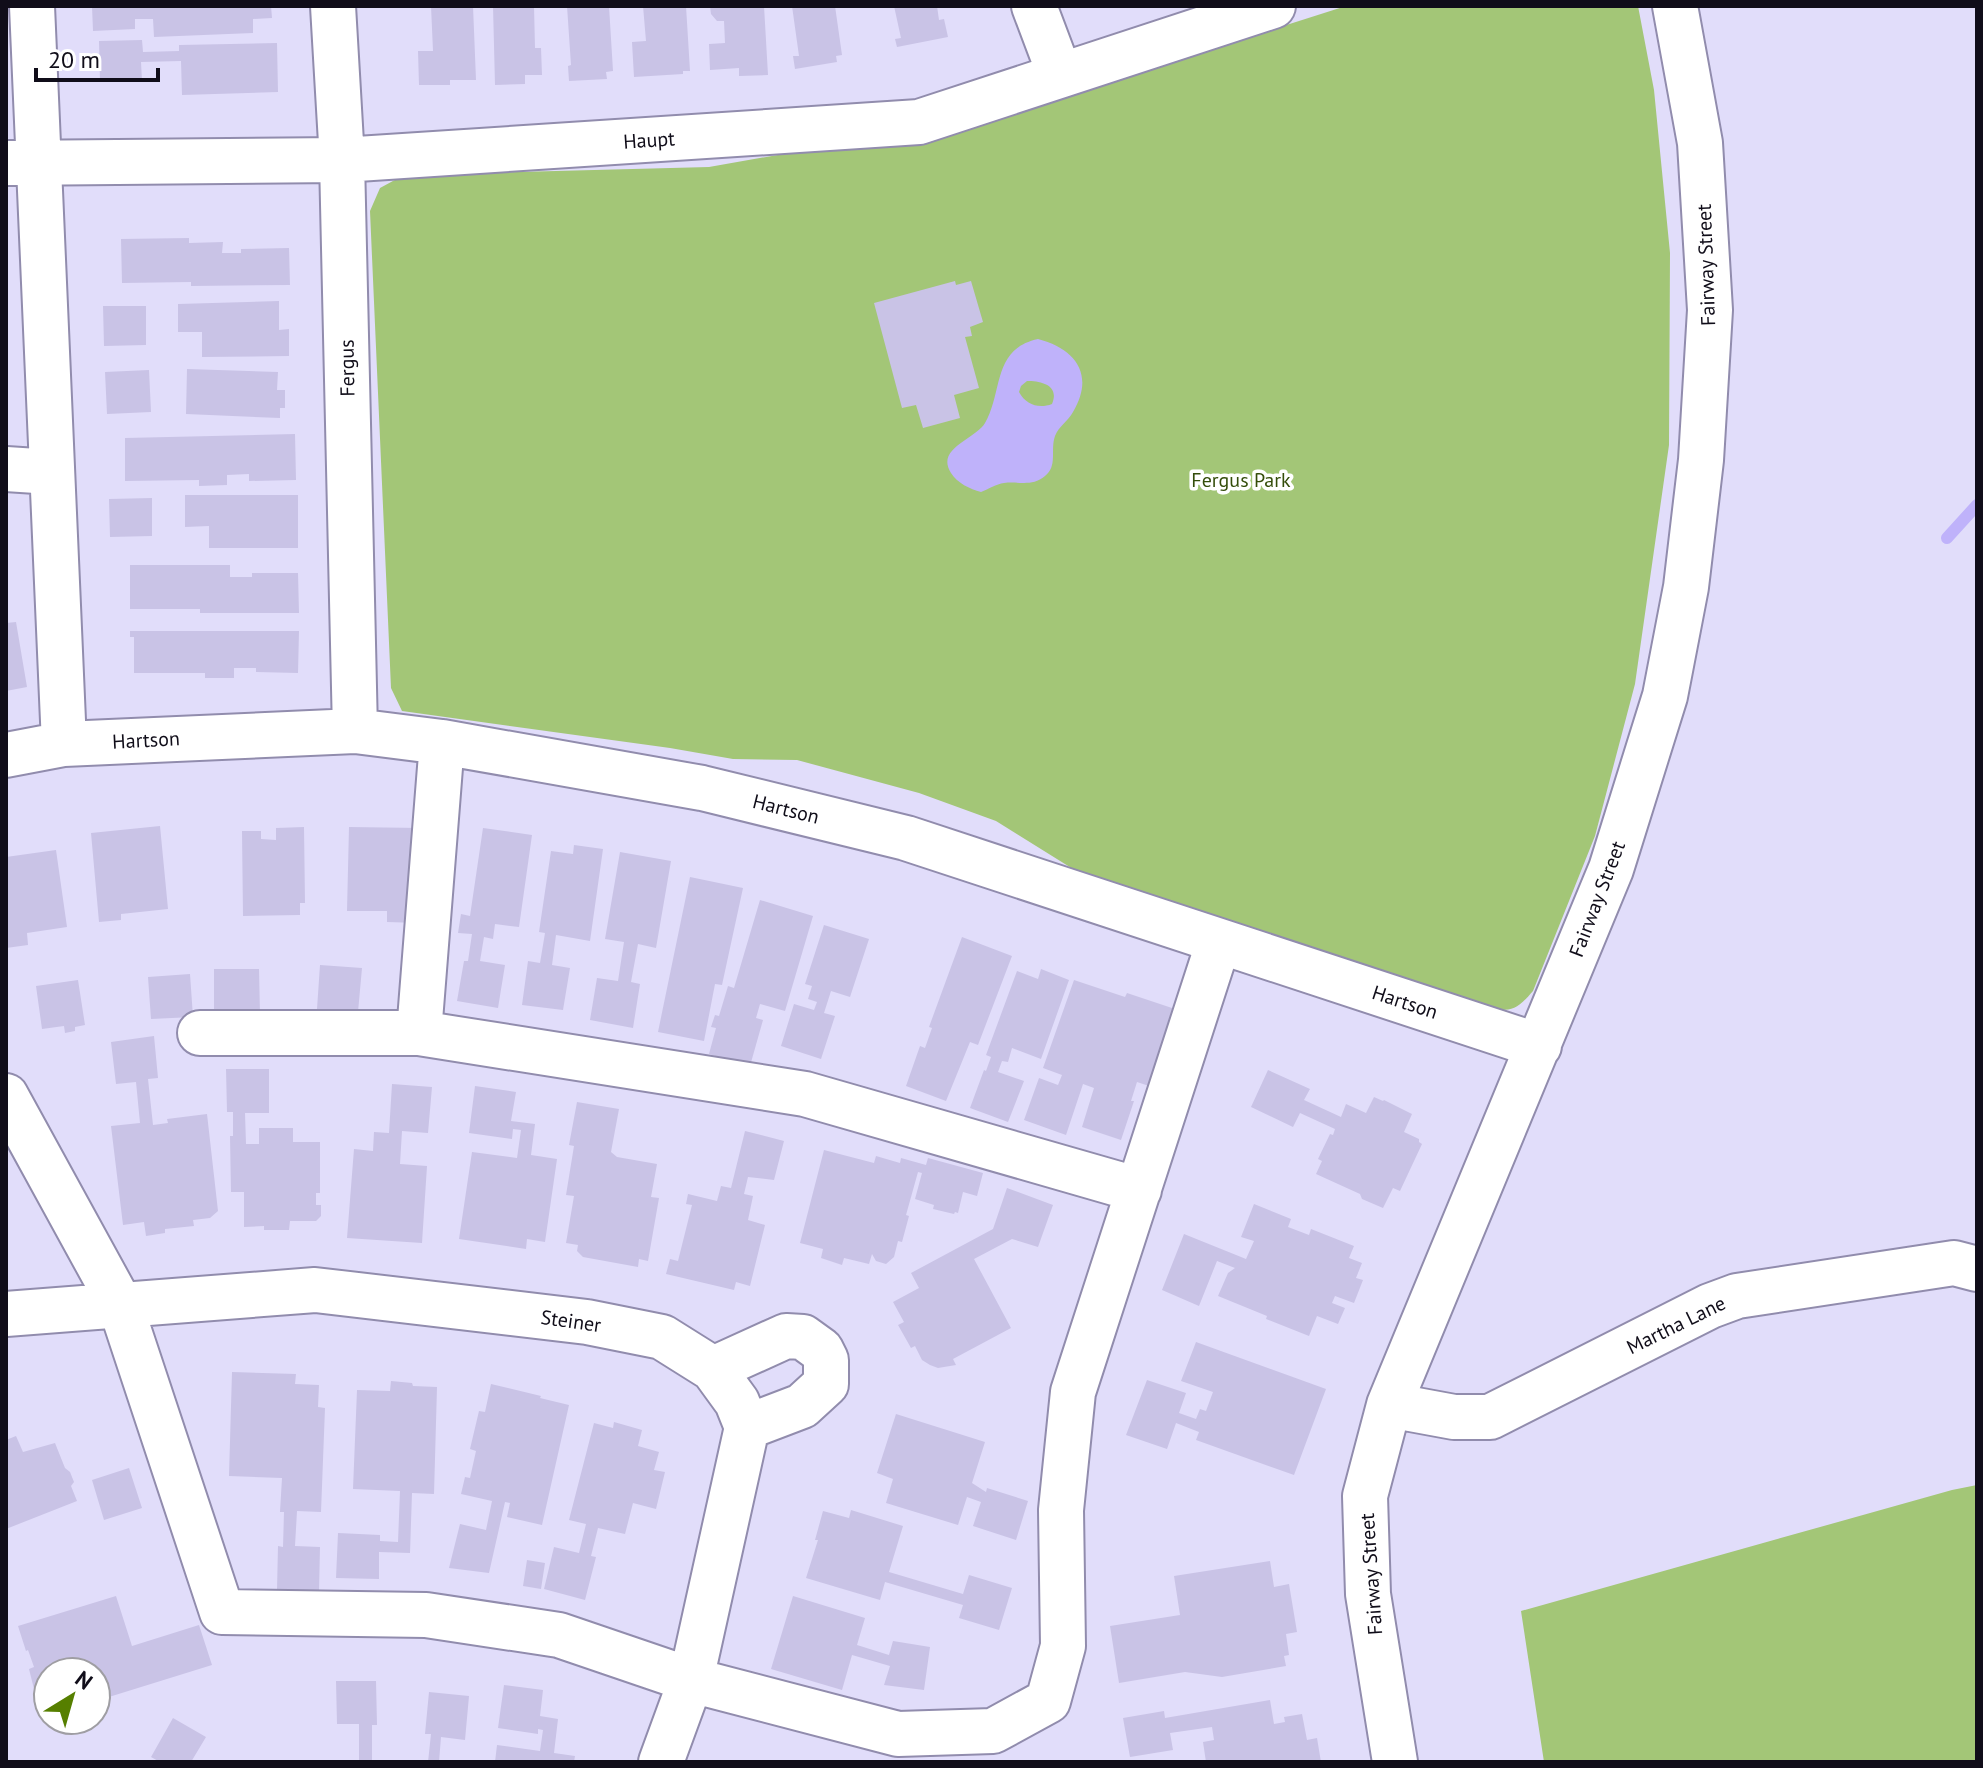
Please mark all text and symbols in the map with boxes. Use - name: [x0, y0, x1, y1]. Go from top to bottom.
- scale bar: [36, 32, 158, 82]
- text: 20 m: [48, 44, 100, 75]
- street label: Haupt: [622, 125, 676, 155]
- street label: Fairway Street: [1691, 203, 1721, 326]
- street label: Fergus: [334, 339, 360, 397]
- park label: Fergus Park: [1191, 467, 1291, 493]
- street label: Hartson: [112, 725, 180, 755]
- street label: Hartson: [750, 788, 822, 830]
- street label: Fairway Street: [1563, 837, 1631, 961]
- street label: Hartson: [1369, 979, 1441, 1025]
- street label: Martha Lane: [1622, 1290, 1730, 1360]
- street label: Steiner: [539, 1304, 603, 1338]
- street label: Fairway Street: [1354, 1512, 1388, 1636]
- north arrow: [32, 1656, 112, 1736]
- text: N: [70, 1664, 98, 1696]

